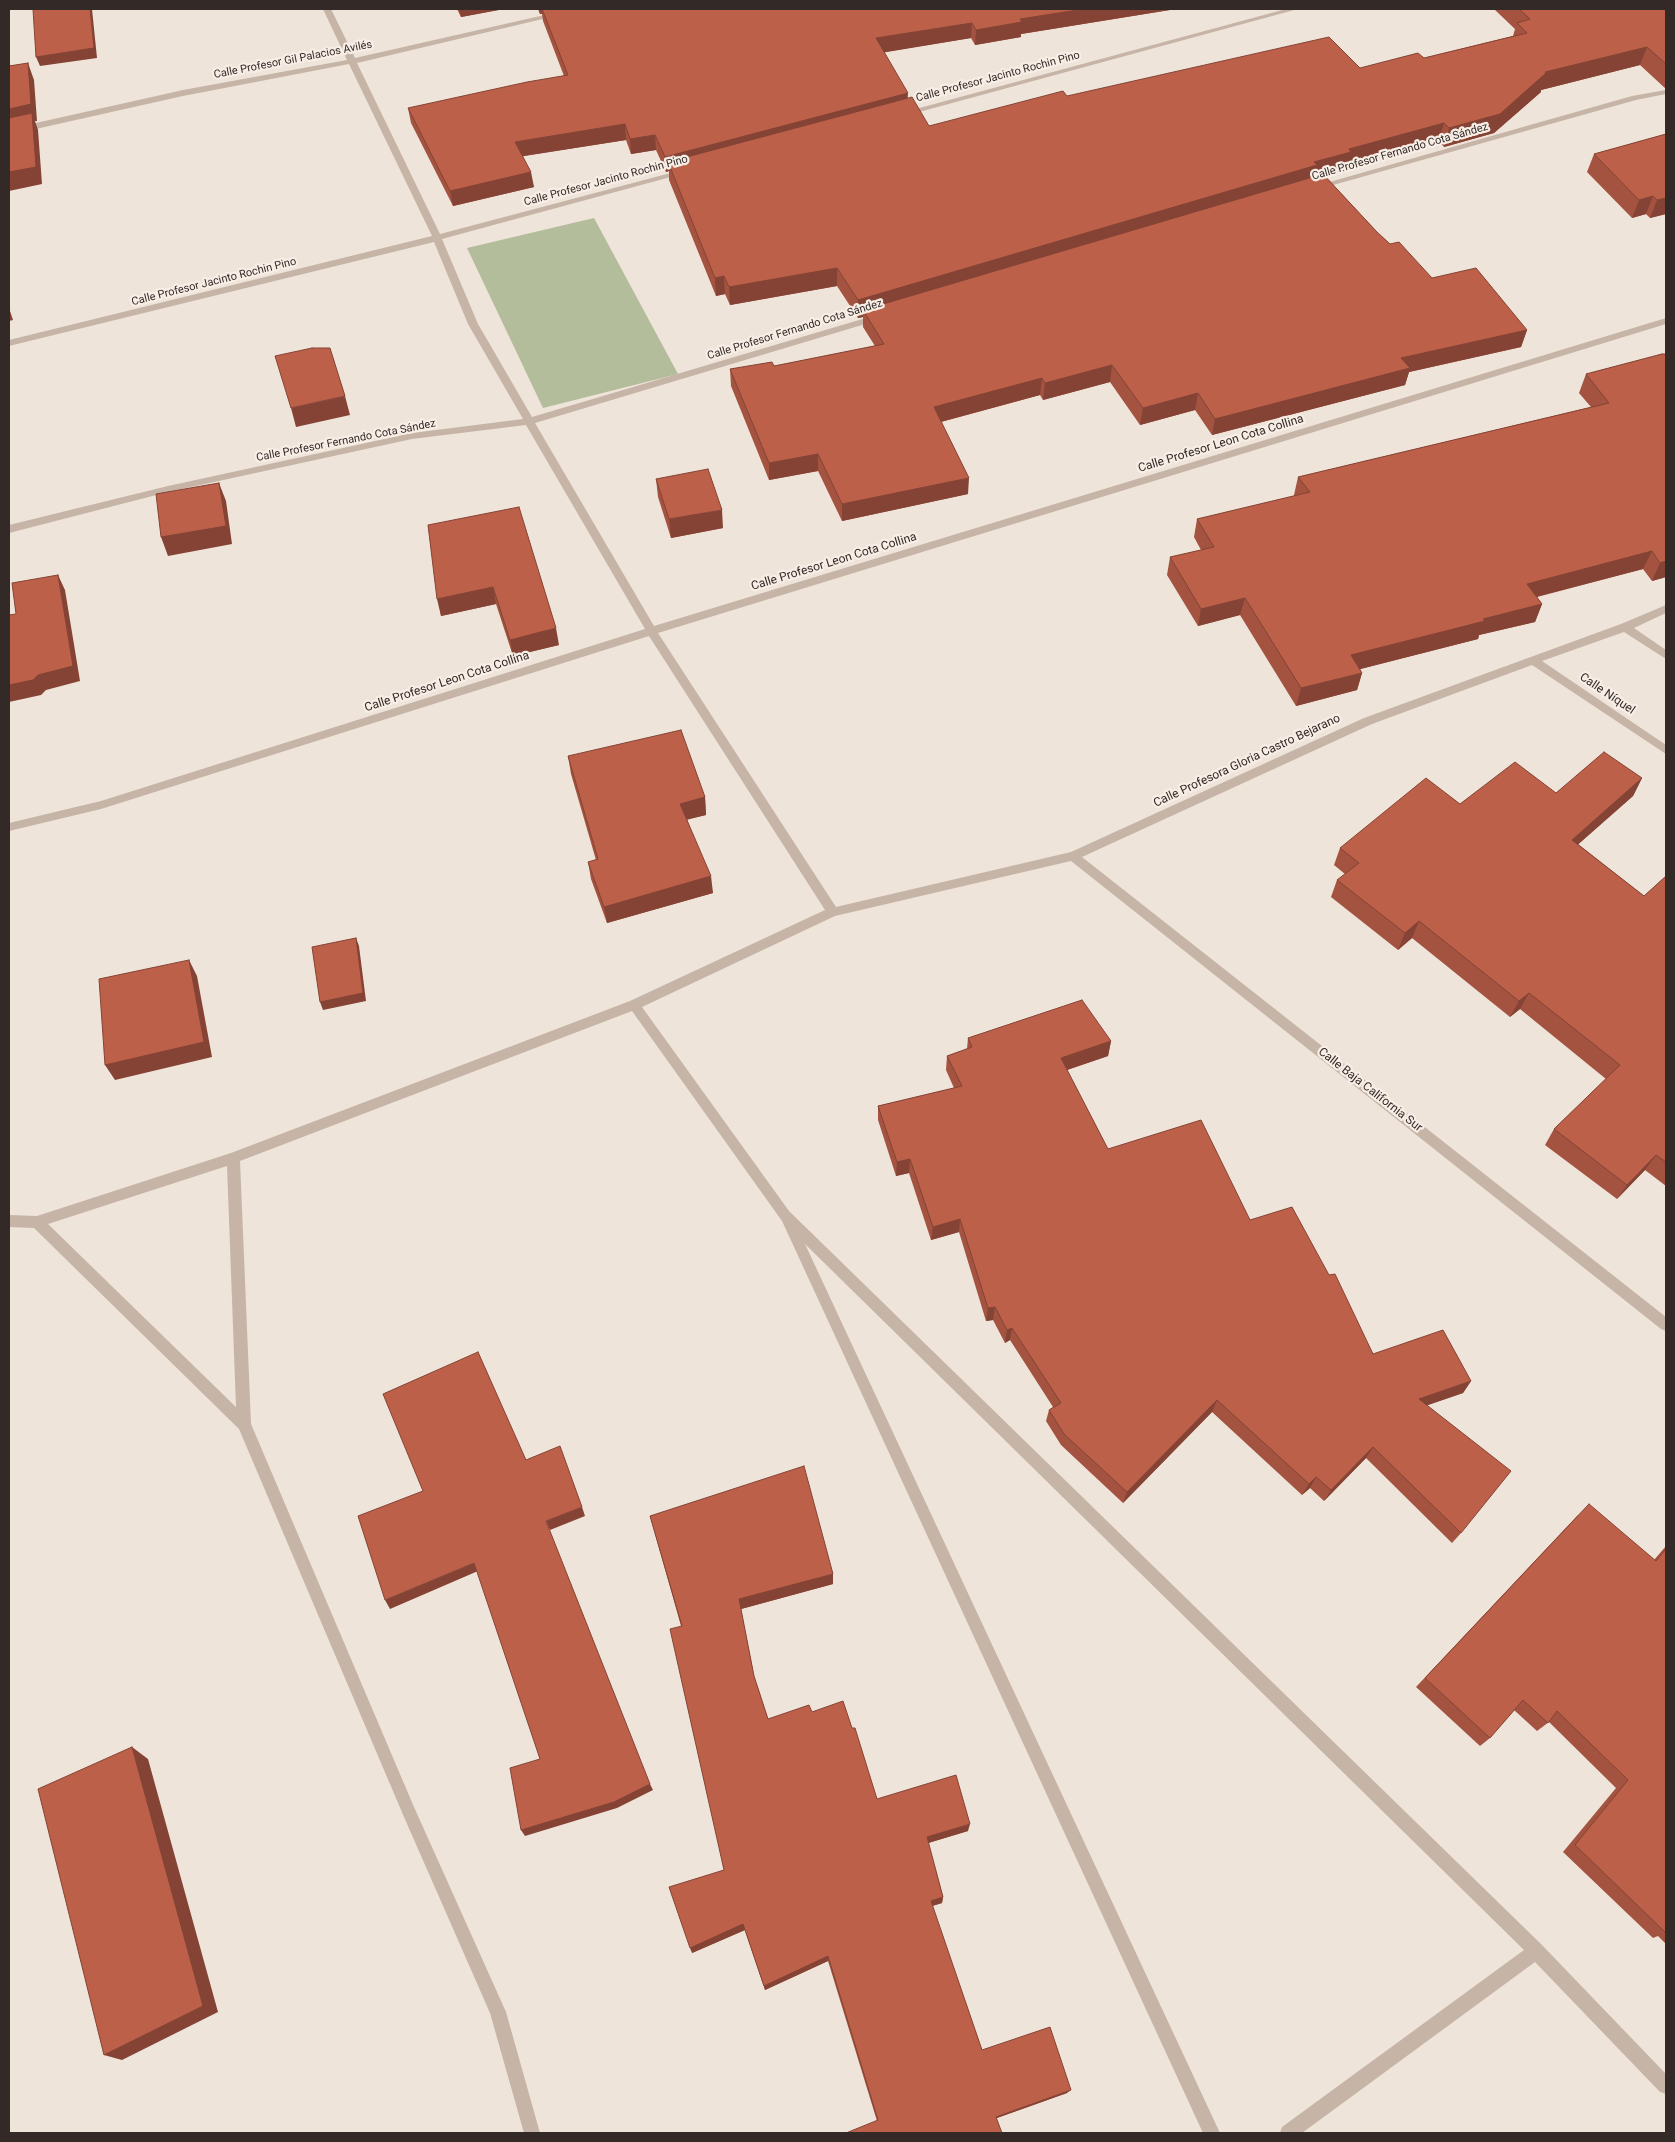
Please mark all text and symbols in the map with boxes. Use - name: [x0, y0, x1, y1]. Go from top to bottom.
- street label: Calle Profesor Gil Palacios Avilés: [213, 38, 373, 82]
- street label: Calle Profesor Jacinto Rochin Pino: [915, 49, 1081, 105]
- street label: Calle Profesor Fernando Cota Sández: [1310, 121, 1490, 183]
- street label: Calle Profesor Jacinto Rochin Pino: [523, 153, 689, 209]
- street label: Calle Profesor Jacinto Rochin Pino: [130, 255, 298, 309]
- street label: Calle Profesor Fernando Cota Sández: [706, 297, 884, 363]
- street label: Calle Profesor Leon Cota Collina: [1137, 412, 1305, 476]
- street label: Calle Profesor Fernando Cota Sández: [255, 417, 437, 465]
- street label: Calle Profesor Leon Cota Collina: [750, 530, 918, 594]
- street label: Calle Profesor Leon Cota Collina: [363, 649, 531, 715]
- street label: Calle Níquel: [1577, 670, 1637, 718]
- street label: Calle Profesora Gloria Castro Bejarano: [1151, 711, 1343, 811]
- street label: Calle Baja California Sur: [1315, 1045, 1425, 1135]

